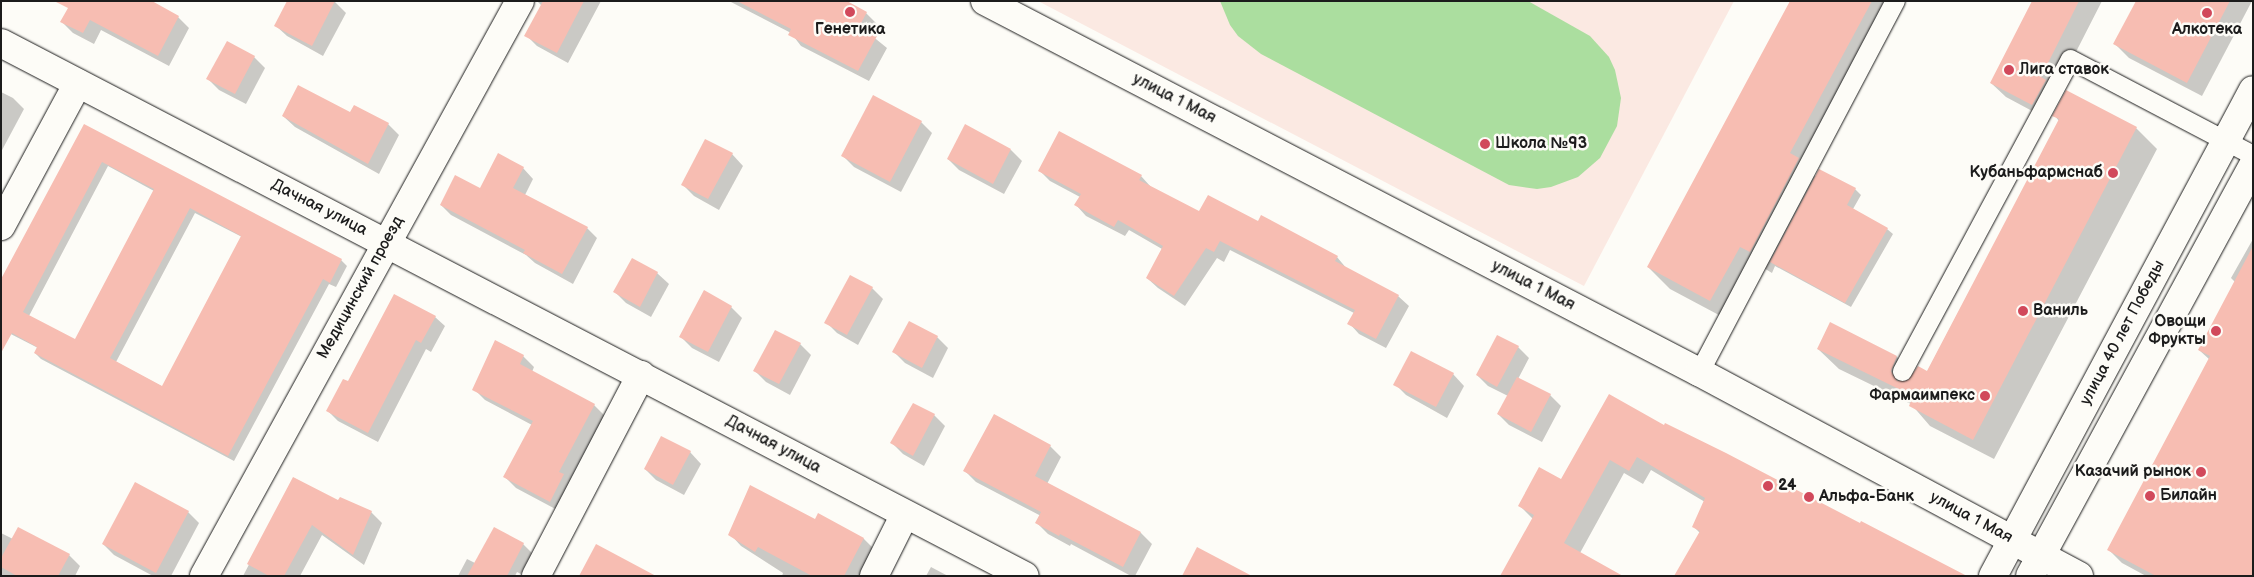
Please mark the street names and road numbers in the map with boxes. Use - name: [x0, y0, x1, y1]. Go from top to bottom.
- street label: улица 1 Мая: [1129, 70, 1219, 128]
- street label: Дачная улица: [268, 176, 370, 240]
- street label: Медицинский проезд: [314, 213, 408, 363]
- street label: улица 1 Мая: [1488, 257, 1578, 315]
- street label: улица 40 лет Победы: [2077, 257, 2169, 409]
- street label: Дачная улица: [722, 412, 824, 478]
- street label: улица 1 Мая: [1926, 488, 2016, 548]

